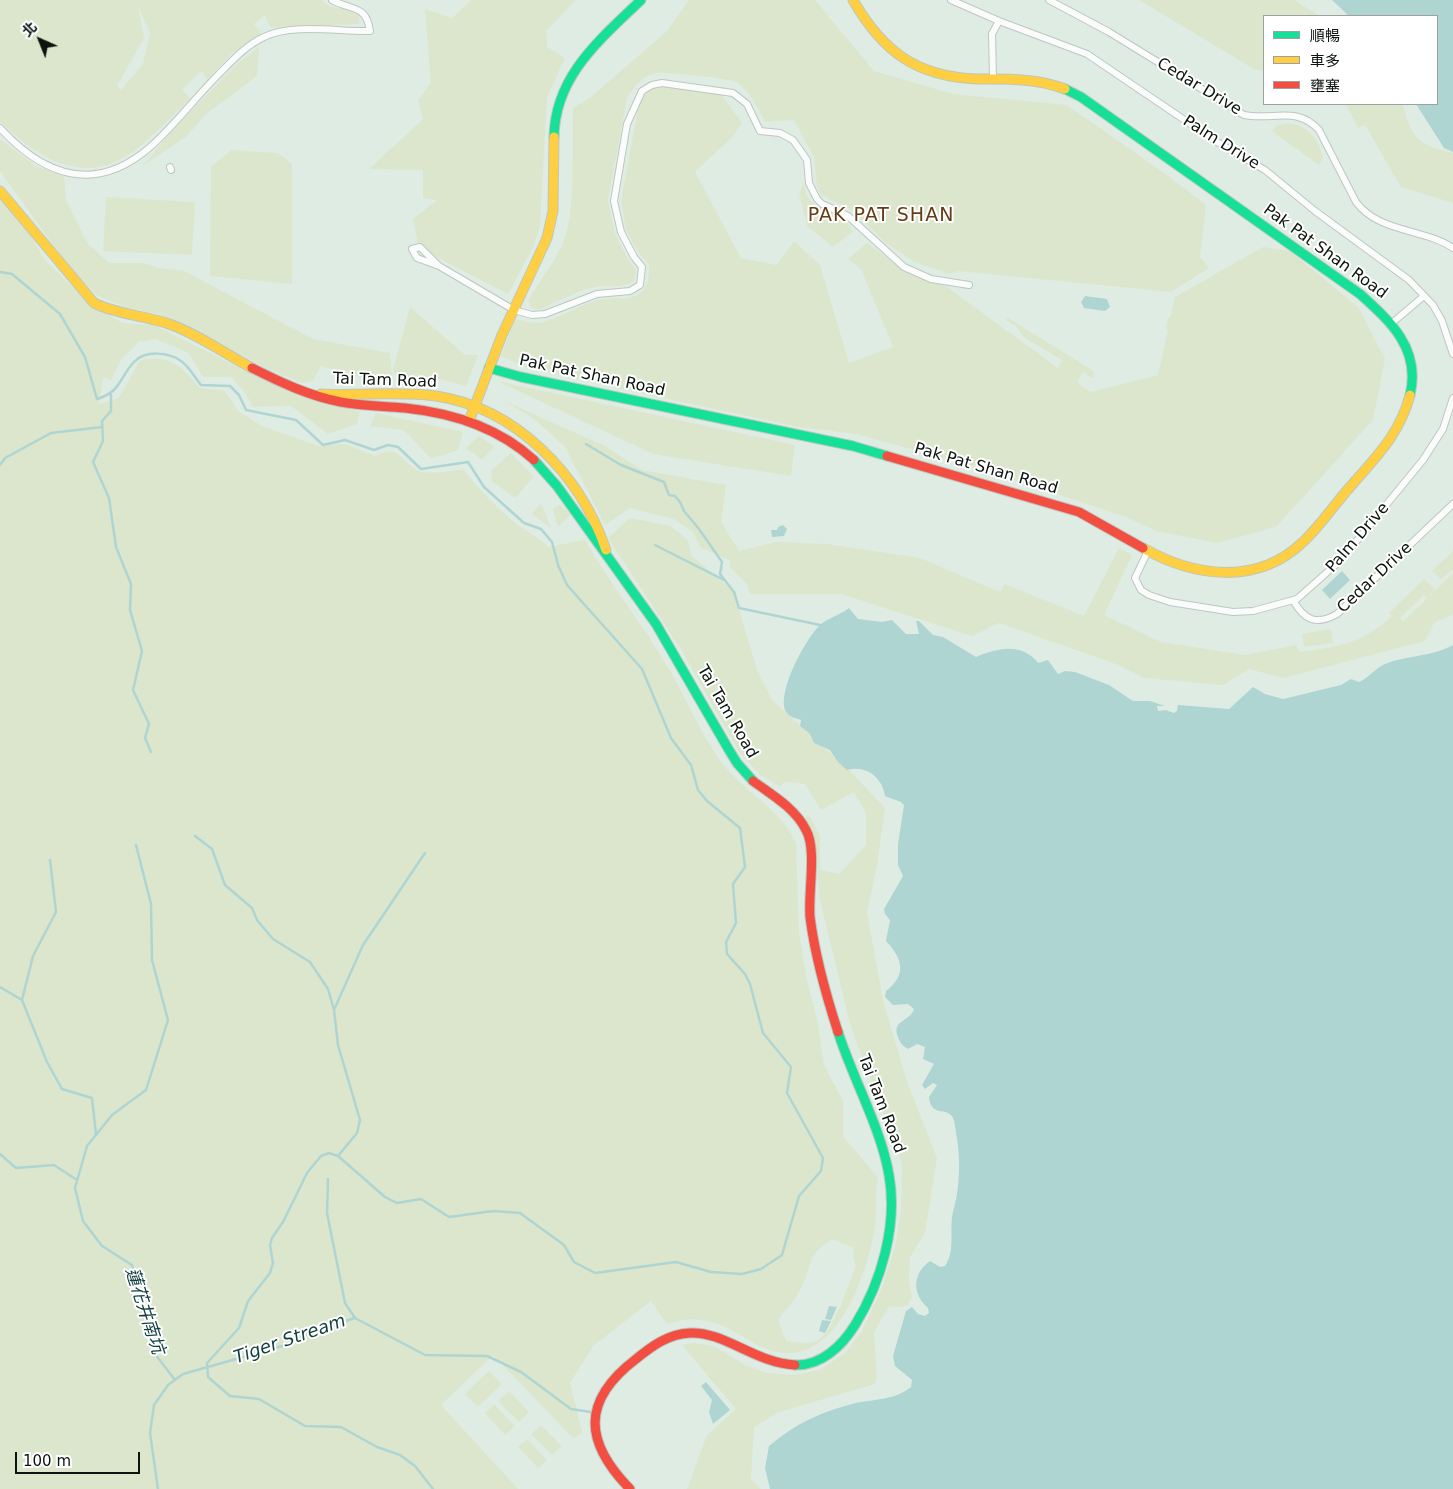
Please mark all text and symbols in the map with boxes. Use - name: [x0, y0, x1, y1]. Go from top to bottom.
- north arrow: [15, 15, 65, 65]
- legend: [1263, 15, 1438, 105]
- text: 北: [19, 19, 40, 40]
- text: 順暢: [1310, 27, 1340, 45]
- text: 車多: [1310, 52, 1340, 70]
- street label: Cedar Drive: [1153, 54, 1245, 120]
- text: 壅塞: [1310, 77, 1340, 95]
- street label: Palm Drive: [1179, 112, 1263, 174]
- street label: Pak Pat Shan Road: [1259, 201, 1391, 303]
- district label: PAK PAT SHAN: [806, 205, 956, 227]
- street label: Pak Pat Shan Road: [517, 351, 667, 401]
- street label: Tai Tam Road: [333, 370, 437, 392]
- street label: Pak Pat Shan Road: [912, 439, 1060, 499]
- street label: Palm Drive: [1322, 499, 1394, 577]
- street label: Cedar Drive: [1334, 538, 1416, 618]
- street label: Tai Tam Road: [693, 662, 761, 762]
- street label: Tai Tam Road: [853, 1052, 909, 1156]
- water label: 蓮花井南坑: [120, 1265, 168, 1357]
- water label: Tiger Stream: [231, 1311, 349, 1369]
- scale bar: [18, 1442, 142, 1474]
- text: 100 m: [23, 1452, 71, 1470]

